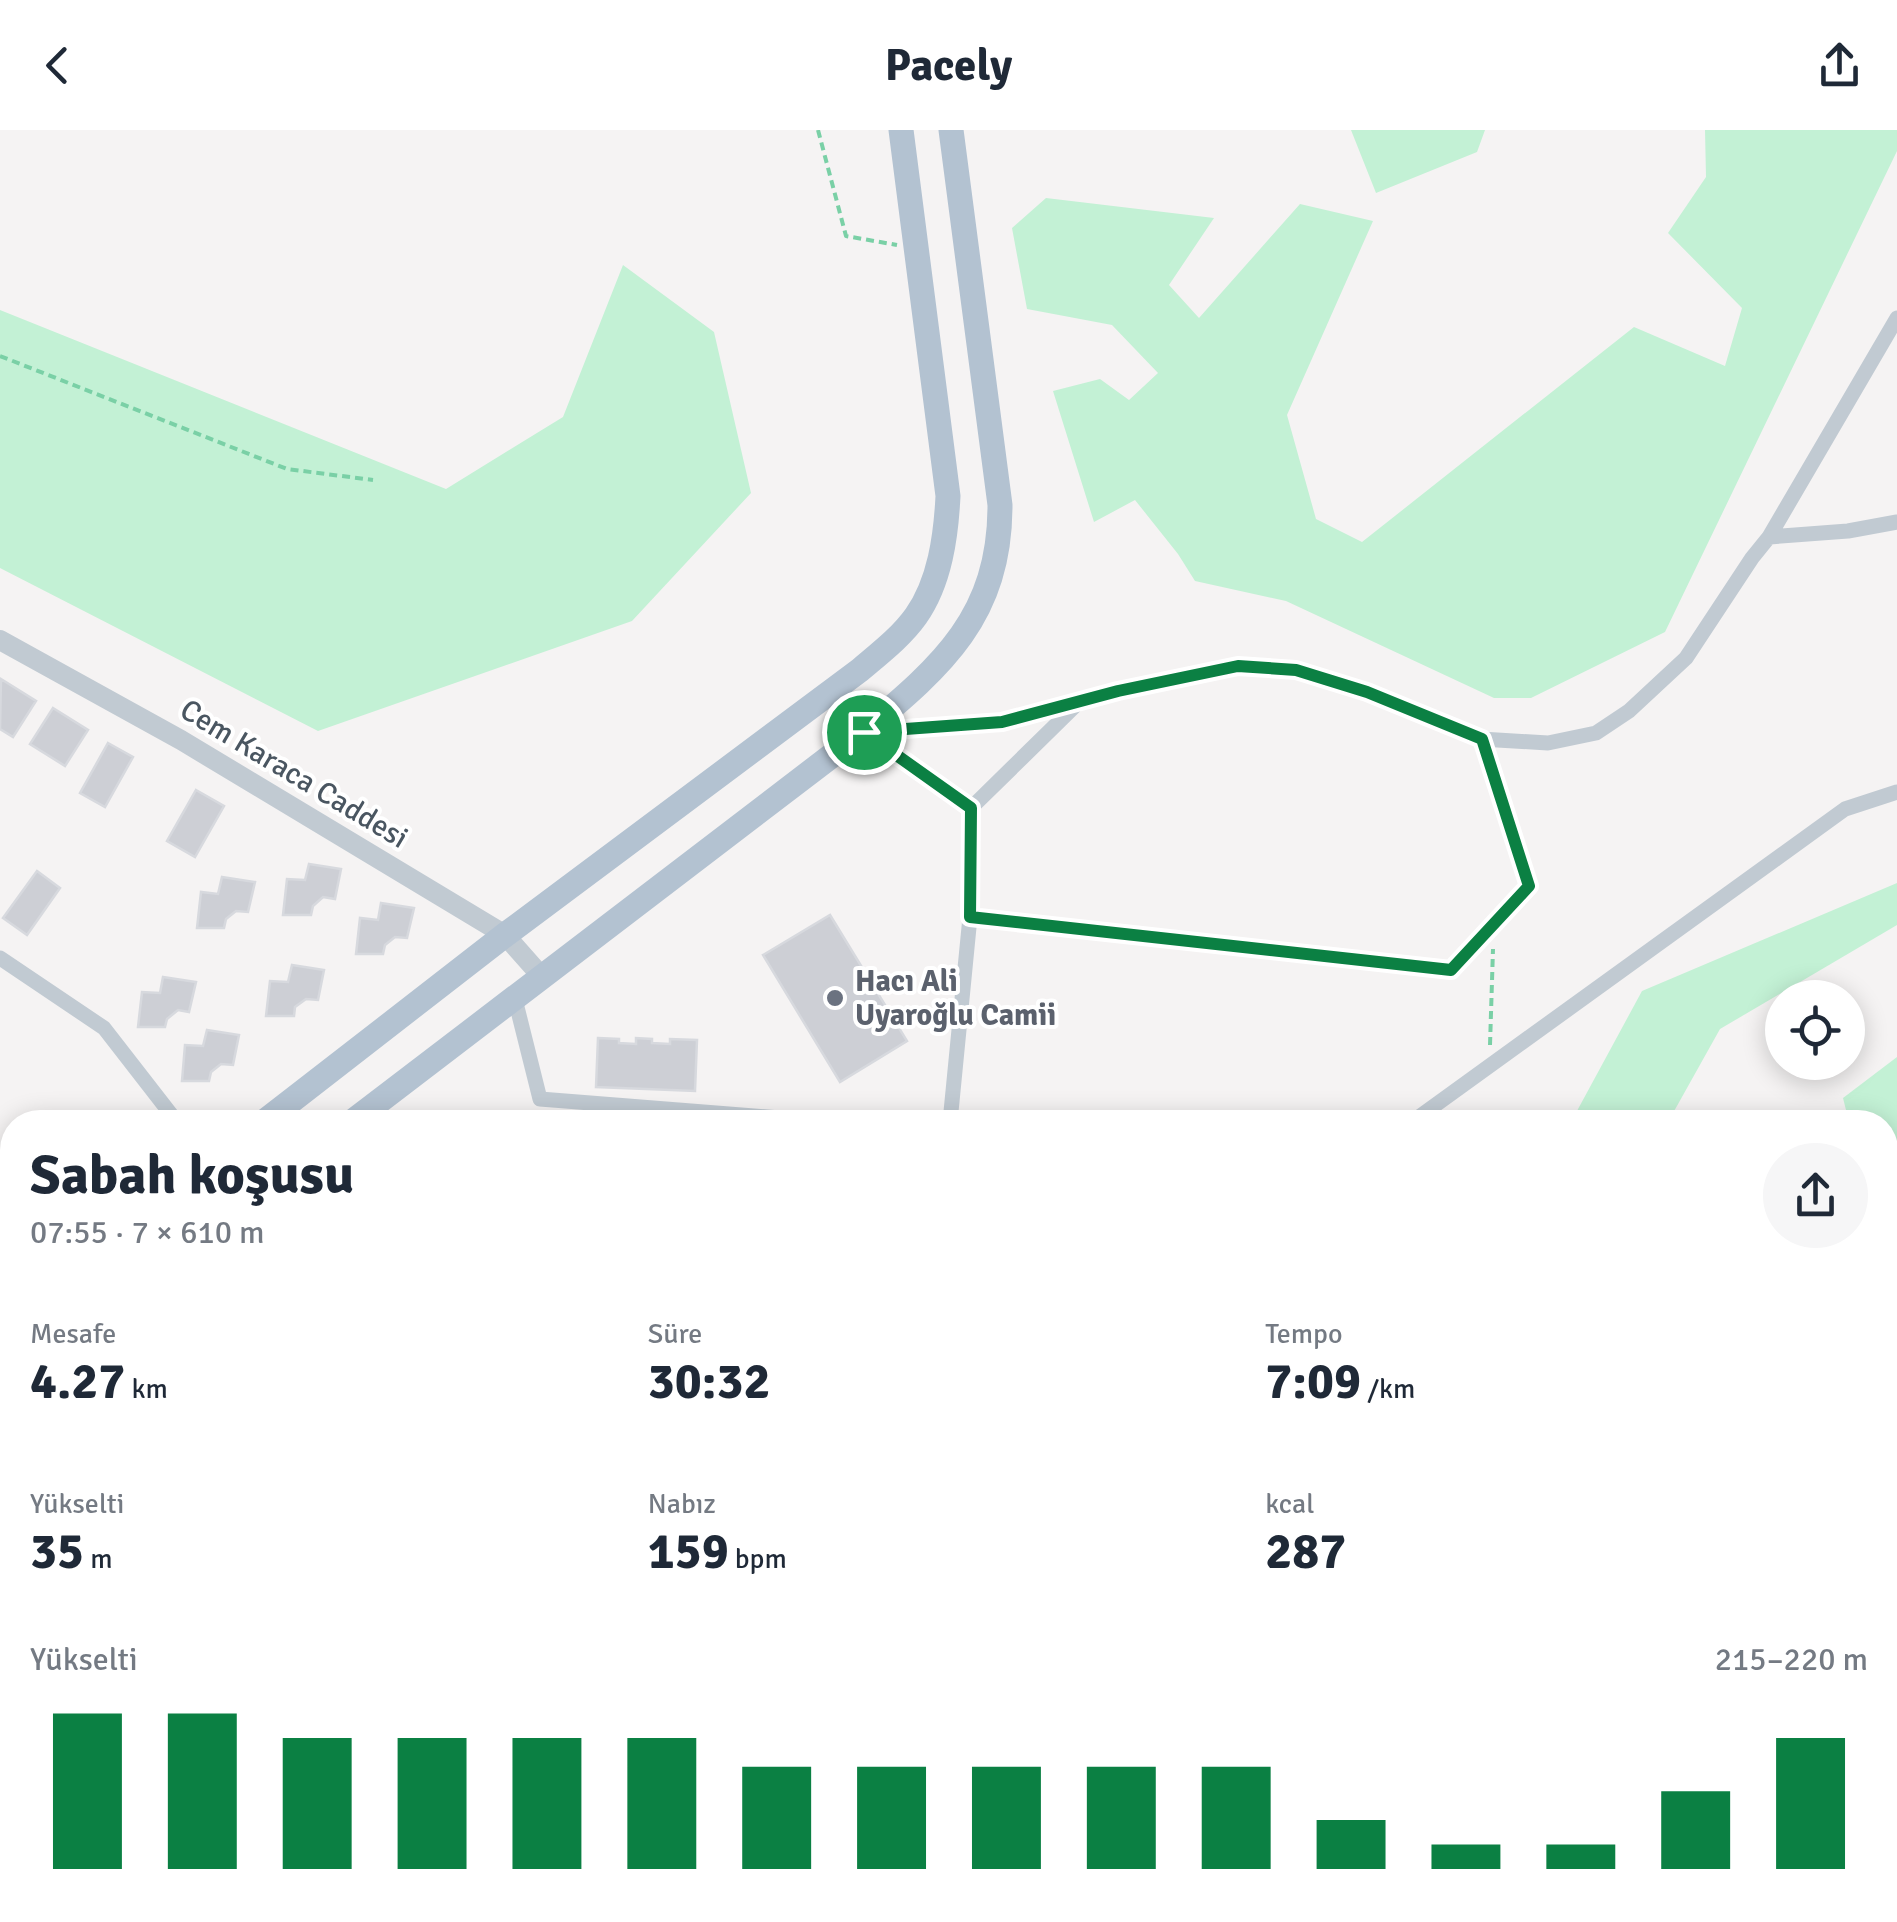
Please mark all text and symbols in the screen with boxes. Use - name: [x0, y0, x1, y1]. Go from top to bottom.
- icon: back: [30, 38, 85, 93]
- text: Pacely: [885, 38, 1012, 93]
- icon: share: [1812, 38, 1867, 93]
- pin: [822, 690, 907, 775]
- street label: Cem Karaca Caddesi: [173, 691, 415, 857]
- icon: arrive: [837, 705, 892, 760]
- place label: Hacı Ali Uyaroğlu Camii: [855, 963, 1056, 1034]
- map controls: [1765, 980, 1865, 1080]
- button: locate: [1765, 980, 1865, 1080]
- marker: Hacı Ali Uyaroğlu Camii: [824, 987, 846, 1009]
- text: Sabah koşusu: [30, 1141, 354, 1209]
- button: share: [1763, 1143, 1868, 1248]
- text: 07:55 · 7 × 610 m: [30, 1213, 265, 1252]
- text: Mesafe: [30, 1317, 116, 1351]
- text: Süre: [648, 1317, 702, 1351]
- text: Tempo: [1265, 1317, 1343, 1351]
- text: 4.27: [30, 1351, 125, 1413]
- text: 30:32: [648, 1351, 770, 1413]
- text: 7:09: [1265, 1351, 1361, 1413]
- text: km: [125, 1372, 168, 1406]
- text: /km: [1361, 1372, 1415, 1406]
- text: Yükselti: [30, 1487, 124, 1521]
- text: Nabız: [648, 1487, 716, 1521]
- text: kcal: [1265, 1487, 1314, 1521]
- text: 35: [30, 1521, 84, 1583]
- text: 159: [648, 1521, 729, 1583]
- text: 287: [1265, 1521, 1346, 1583]
- text: m: [84, 1542, 113, 1576]
- text: bpm: [729, 1542, 787, 1576]
- text: Yükselti: [30, 1640, 138, 1679]
- text: 215–220 m: [1715, 1640, 1868, 1679]

